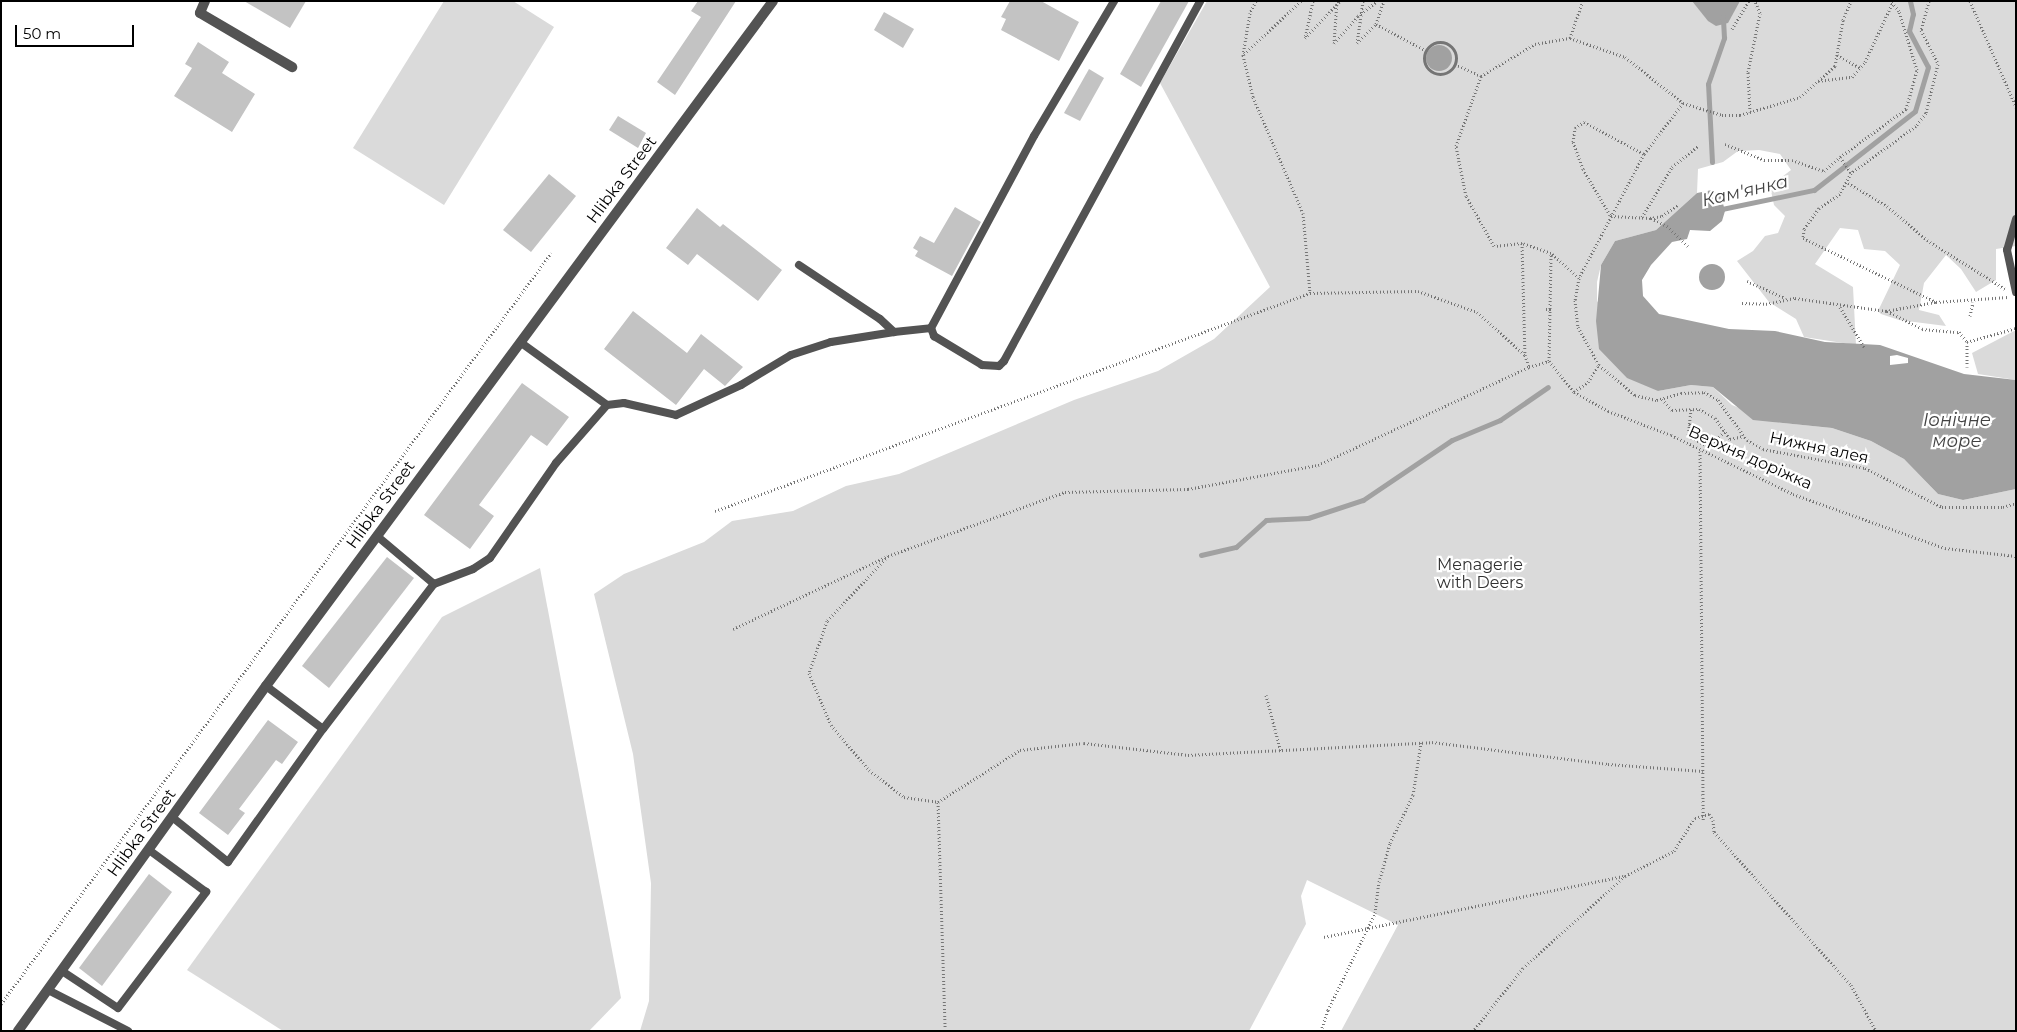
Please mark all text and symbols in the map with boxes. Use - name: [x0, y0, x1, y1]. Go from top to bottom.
- scale bar: [18, 15, 136, 47]
- text: 50 m: [23, 24, 61, 43]
- street label: Hlibka Street: [583, 133, 661, 227]
- water label: Кам'янка: [1700, 171, 1790, 211]
- water label: Іонічне море: [1923, 410, 1991, 452]
- street label: Верхня доріжка: [1685, 422, 1815, 494]
- street label: Нижня алея: [1768, 428, 1870, 468]
- street label: Hlibka Street: [343, 457, 419, 553]
- park label: Menagerie with Deers: [1437, 555, 1523, 593]
- street label: Hlibka Street: [104, 785, 180, 881]

